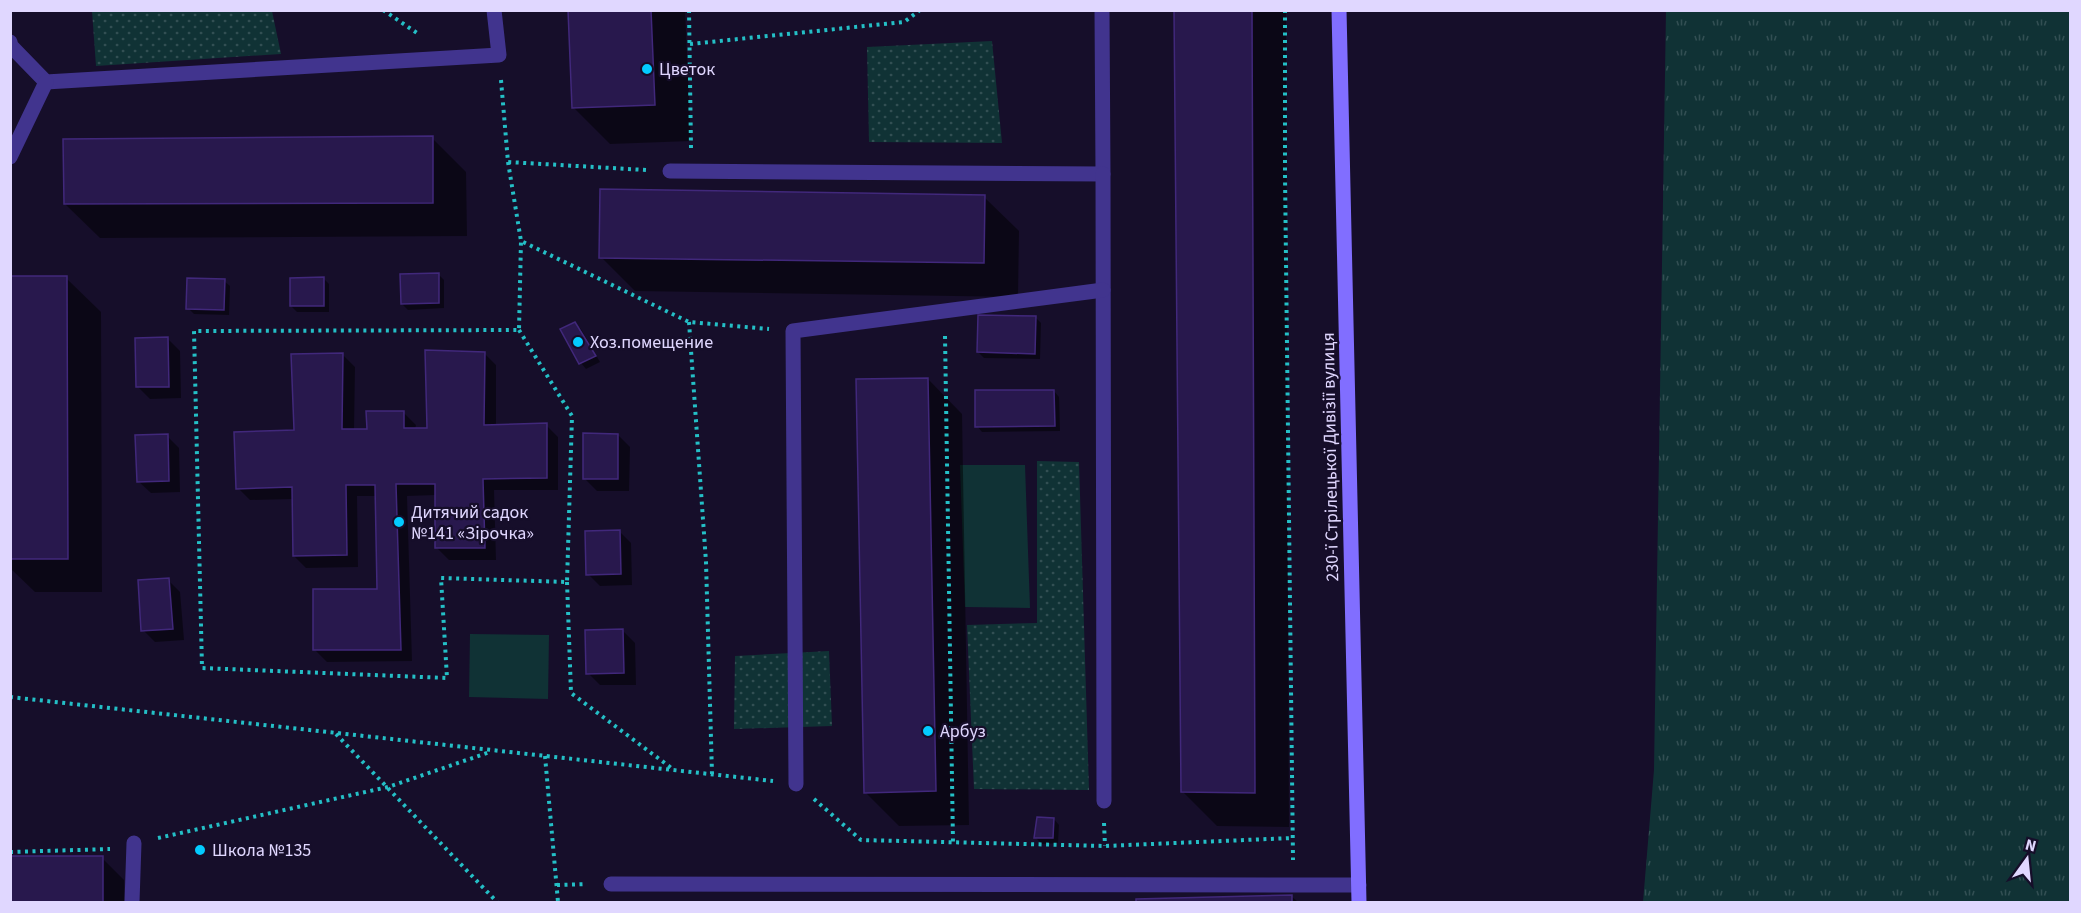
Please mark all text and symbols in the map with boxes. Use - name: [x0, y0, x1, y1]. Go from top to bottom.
- place label: Цветок: [659, 57, 715, 82]
- marker: Цветок: [640, 62, 654, 76]
- place label: Хоз.помещение: [590, 330, 713, 355]
- street label: 230-ї Стрілецької Дивізії вулиця: [1316, 332, 1345, 582]
- marker: Хоз.помещение: [571, 335, 585, 349]
- place label: Дитячий садок №141 «Зiрочка»: [411, 500, 534, 546]
- marker: Дитячий садок №141 «Зiрочка»: [392, 515, 406, 529]
- place label: Арбуз: [940, 719, 986, 744]
- marker: Арбуз: [921, 724, 935, 738]
- north arrow: [1997, 829, 2057, 889]
- text: N: [2023, 833, 2039, 857]
- place label: Школа №135: [212, 838, 311, 863]
- marker: Школа №135: [193, 843, 207, 857]

